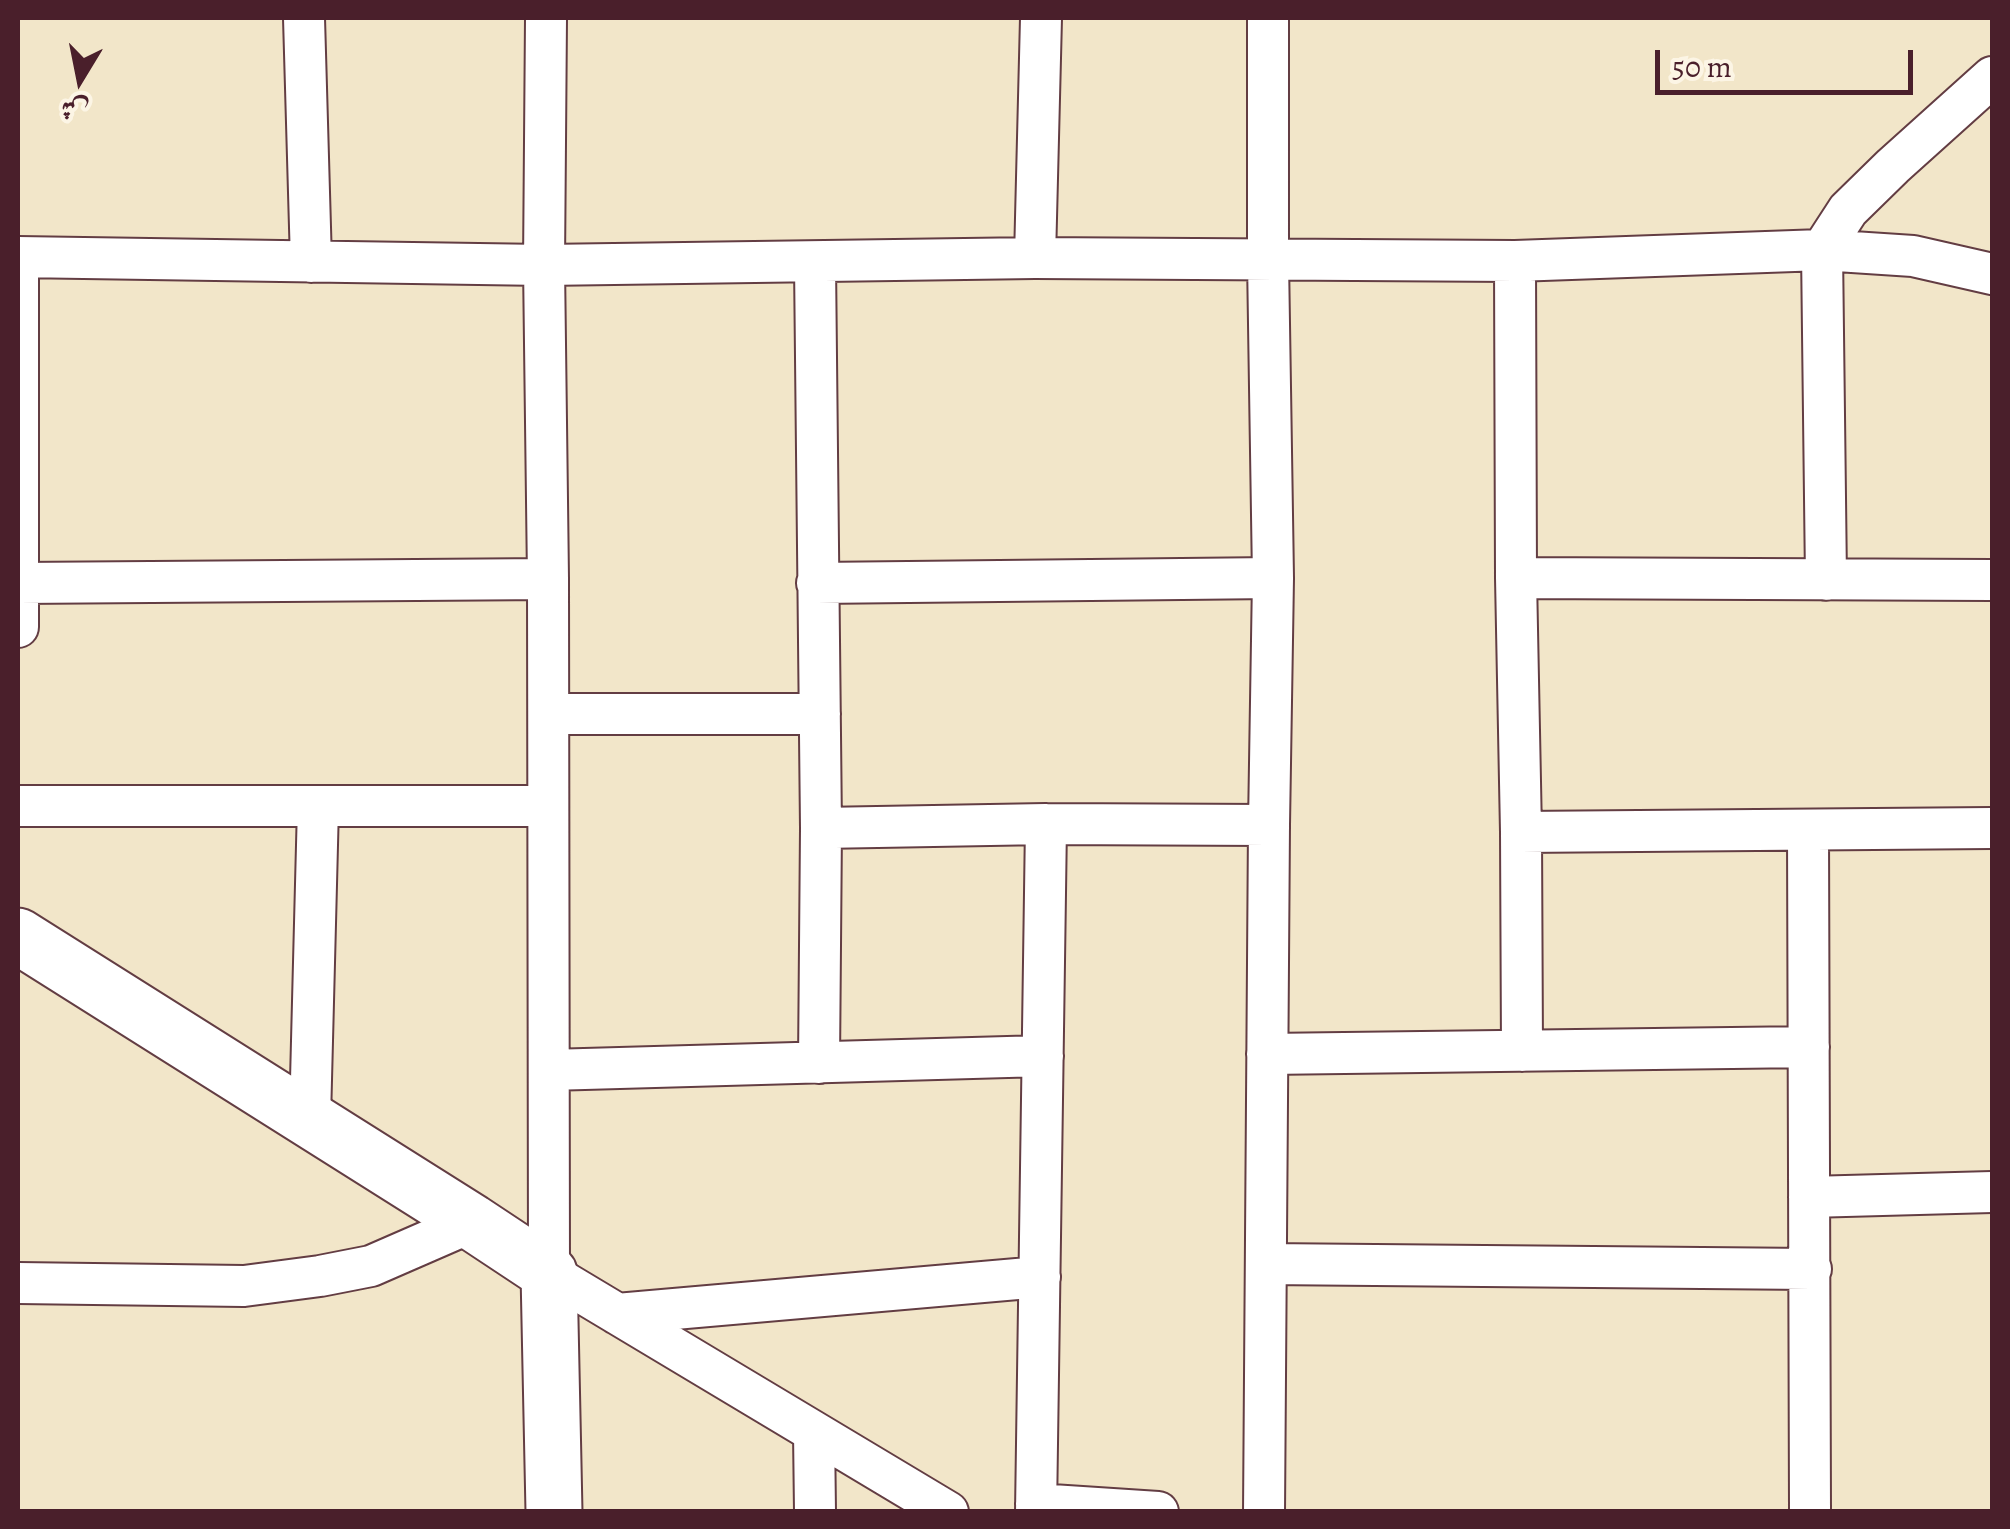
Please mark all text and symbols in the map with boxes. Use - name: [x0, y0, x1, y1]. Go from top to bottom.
- north arrow: [30, 30, 130, 130]
- scale bar: [1660, 30, 1918, 92]
- text: 50 m: [1672, 47, 1732, 87]
- text: ش: [58, 88, 92, 131]

